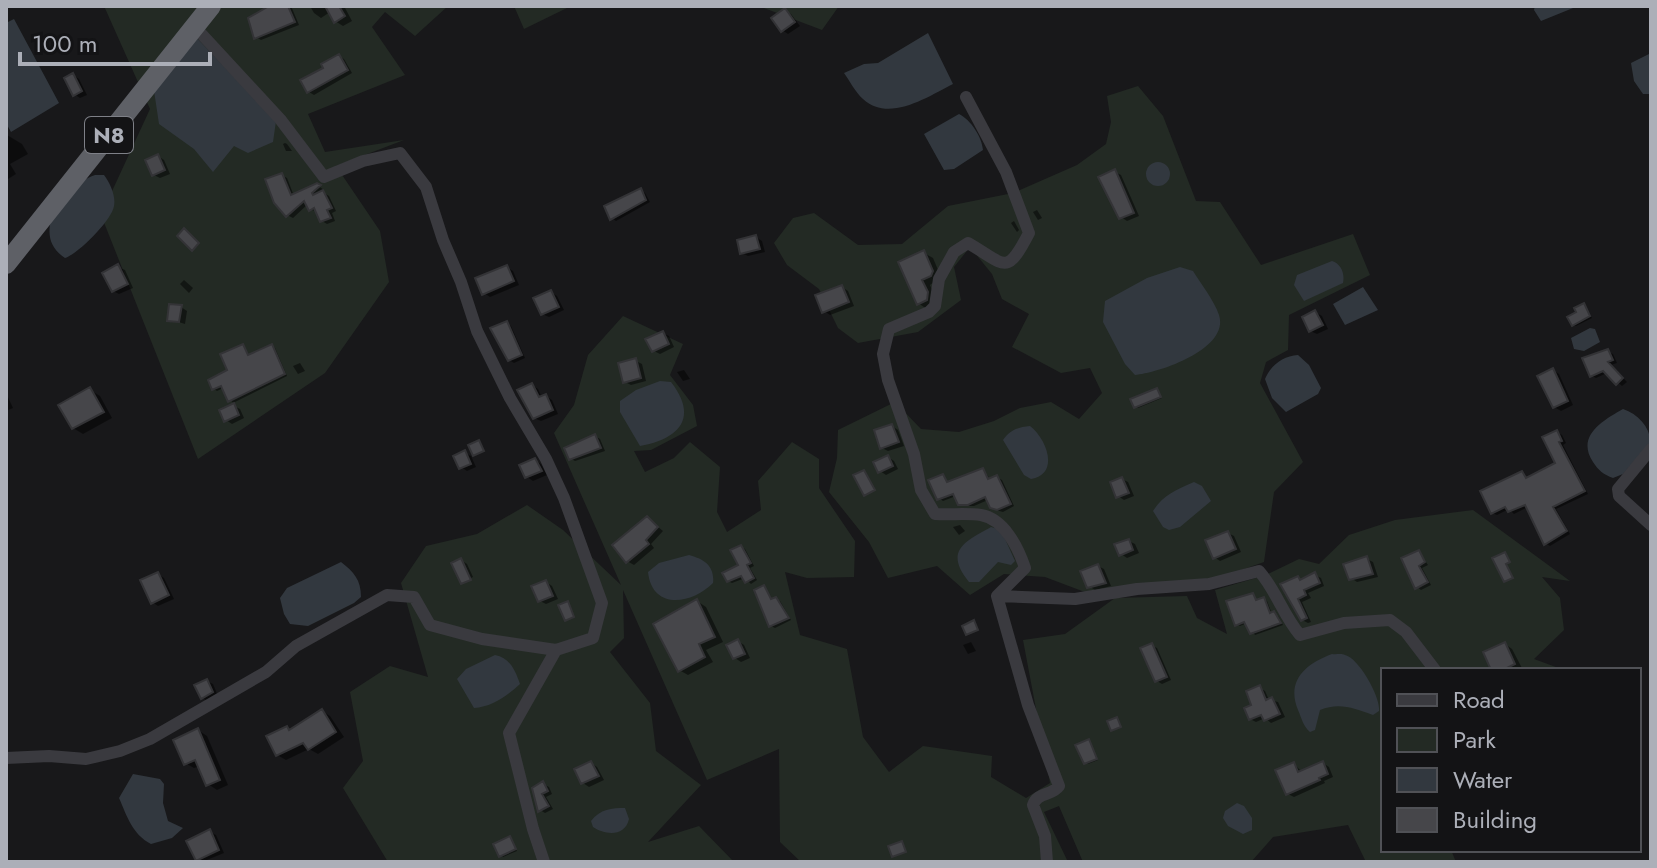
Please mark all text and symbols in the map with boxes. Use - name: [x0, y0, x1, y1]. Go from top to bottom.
- scale bar: [20, 16, 210, 66]
- text: 100 m: [32, 26, 98, 61]
- road number: N8: [85, 117, 133, 153]
- legend: [1381, 668, 1641, 852]
- text: Road: [1453, 682, 1505, 717]
- text: Park: [1453, 722, 1496, 757]
- text: Water: [1453, 762, 1513, 797]
- text: Building: [1453, 802, 1537, 837]

